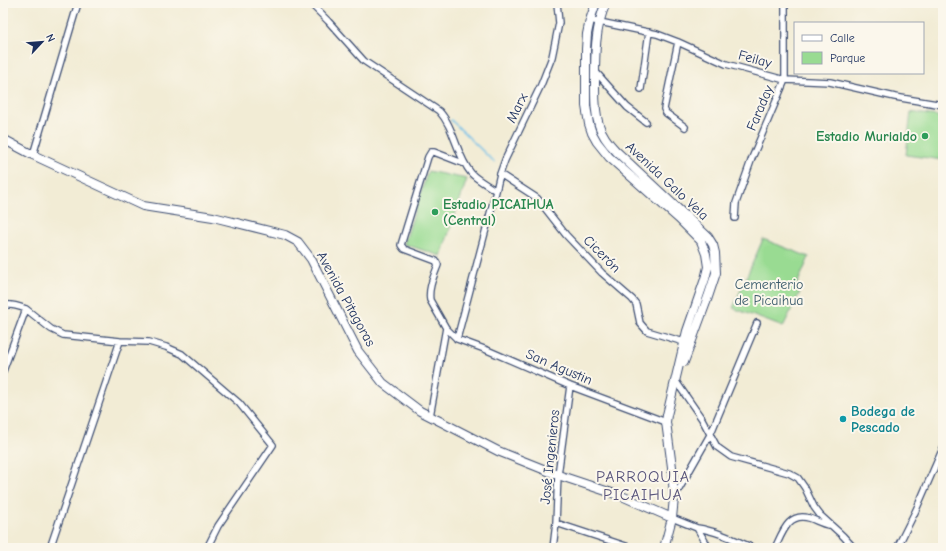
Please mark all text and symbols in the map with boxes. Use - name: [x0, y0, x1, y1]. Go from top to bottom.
- north arrow: [22, 22, 62, 62]
- legend: [794, 22, 924, 74]
- text: Calle: [830, 31, 855, 45]
- text: N: [43, 32, 58, 44]
- street label: Feilay: [736, 46, 774, 72]
- text: Parque: [830, 51, 865, 65]
- street label: Faraday: [743, 82, 777, 133]
- street label: Marx: [503, 90, 532, 126]
- place label: Estadio Murialdo: [816, 128, 917, 145]
- marker: Estadio Murialdo: [920, 131, 930, 141]
- street label: Avenida Galo Vela: [622, 138, 712, 224]
- place label: Estadio PICAIHUA (Central): [443, 196, 554, 229]
- marker: Estadio PICAIHUA (Central): [430, 207, 440, 217]
- street label: Cicerón: [580, 232, 624, 276]
- street label: Avenida Pitagoras: [313, 249, 379, 350]
- park label: Cementerio de Picaihua: [734, 276, 804, 309]
- street label: San Agustin: [523, 345, 595, 389]
- place label: Bodega de Pescado: [851, 403, 915, 436]
- street label: José Ingenieros: [537, 409, 563, 505]
- marker: Bodega de Pescado: [838, 414, 848, 424]
- district label: PARROQUIA PICAIHUA: [596, 468, 690, 504]

